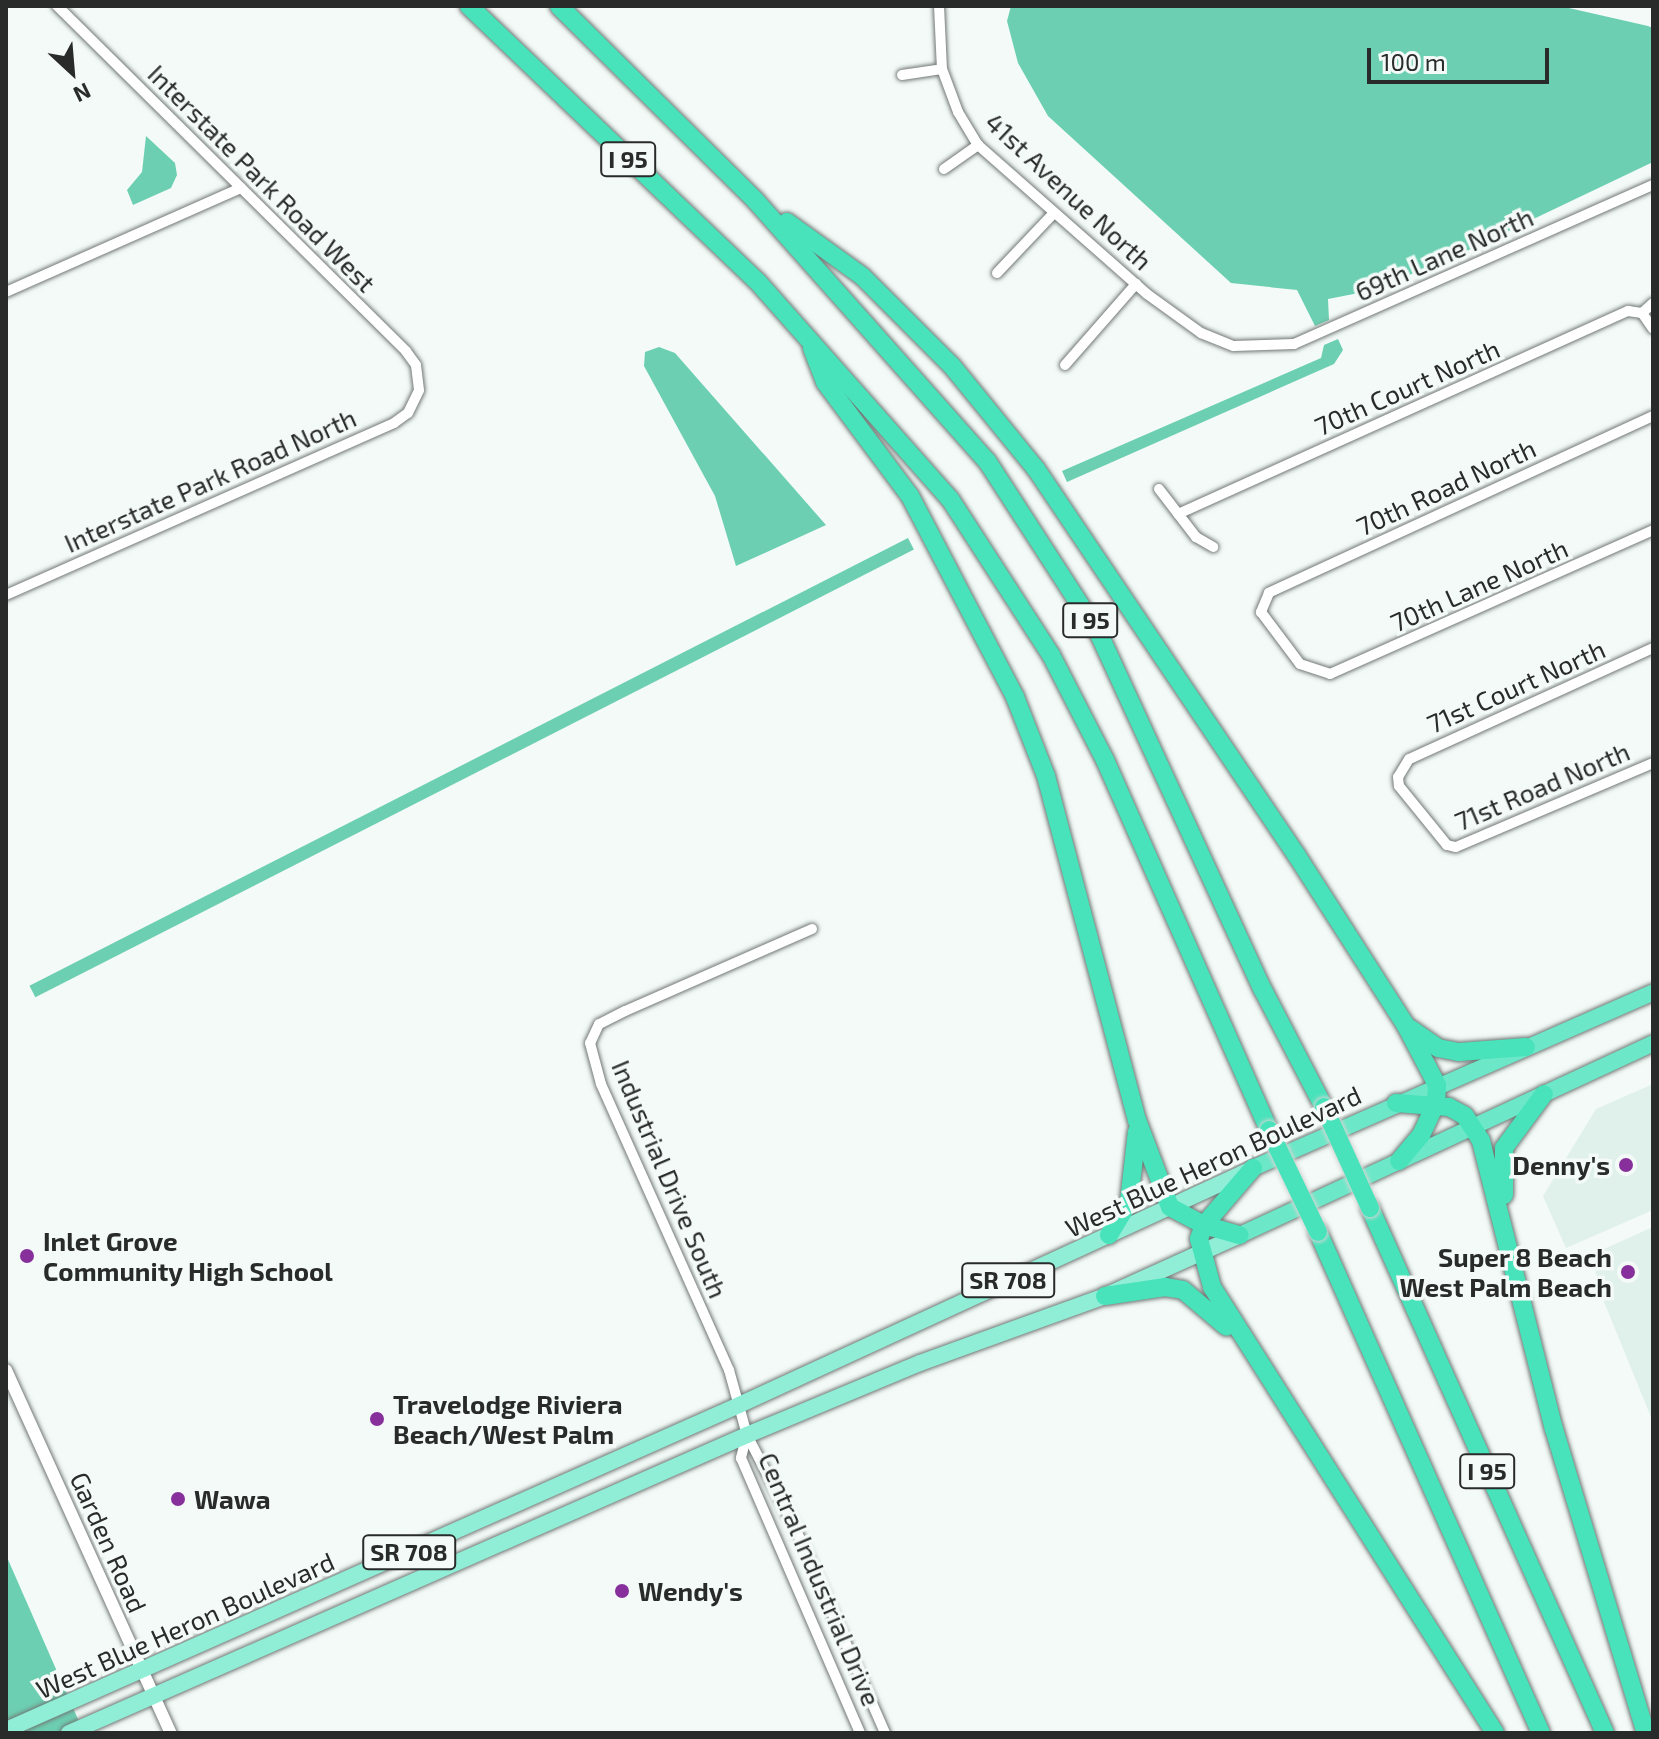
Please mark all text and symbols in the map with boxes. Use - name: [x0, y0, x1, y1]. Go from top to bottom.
- north arrow: [32, 32, 112, 112]
- scale bar: [1371, 32, 1553, 82]
- text: 100 m: [1381, 47, 1446, 76]
- street label: Interstate Park Road West: [142, 58, 382, 298]
- text: N: [70, 78, 95, 109]
- street label: 41st Avenue North: [979, 106, 1159, 276]
- road number: I 95: [600, 139, 656, 179]
- street label: 69th Lane North: [1350, 201, 1538, 307]
- street label: 70th Court North: [1310, 332, 1504, 442]
- street label: Interstate Park Road North: [59, 401, 361, 559]
- street label: 70th Road North: [1351, 432, 1541, 542]
- street label: 70th Lane North: [1385, 532, 1573, 638]
- road number: I 95: [1062, 600, 1118, 640]
- street label: 71st Court North: [1422, 633, 1610, 739]
- street label: 71st Road North: [1450, 735, 1634, 837]
- street label: Industrial Drive South: [606, 1055, 734, 1303]
- street label: West Blue Heron Boulevard: [1060, 1079, 1366, 1243]
- place label: Denny's: [1512, 1149, 1610, 1181]
- marker: Denny's: [1617, 1156, 1635, 1174]
- place label: Inlet Grove Community High School: [43, 1225, 333, 1286]
- place label: Super 8 Beach West Palm Beach: [1400, 1241, 1612, 1302]
- marker: Inlet Grove Community High School: [18, 1247, 36, 1265]
- road number: SR 708: [960, 1260, 1056, 1300]
- marker: Super 8 Beach West Palm Beach: [1619, 1263, 1637, 1281]
- place label: Travelodge Riviera Beach/West Palm: [393, 1388, 623, 1450]
- marker: Travelodge Riviera Beach/West Palm: [368, 1410, 386, 1428]
- street label: Central Industrial Drive: [752, 1447, 888, 1711]
- road number: I 95: [1459, 1451, 1515, 1491]
- street label: Garden Road: [64, 1467, 154, 1617]
- place label: Wawa: [194, 1483, 271, 1515]
- marker: Wawa: [169, 1490, 187, 1508]
- road number: SR 708: [361, 1532, 457, 1572]
- street label: West Blue Heron Boulevard: [31, 1545, 339, 1705]
- place label: Wendy's: [638, 1575, 743, 1607]
- marker: Wendy's: [613, 1582, 631, 1600]

